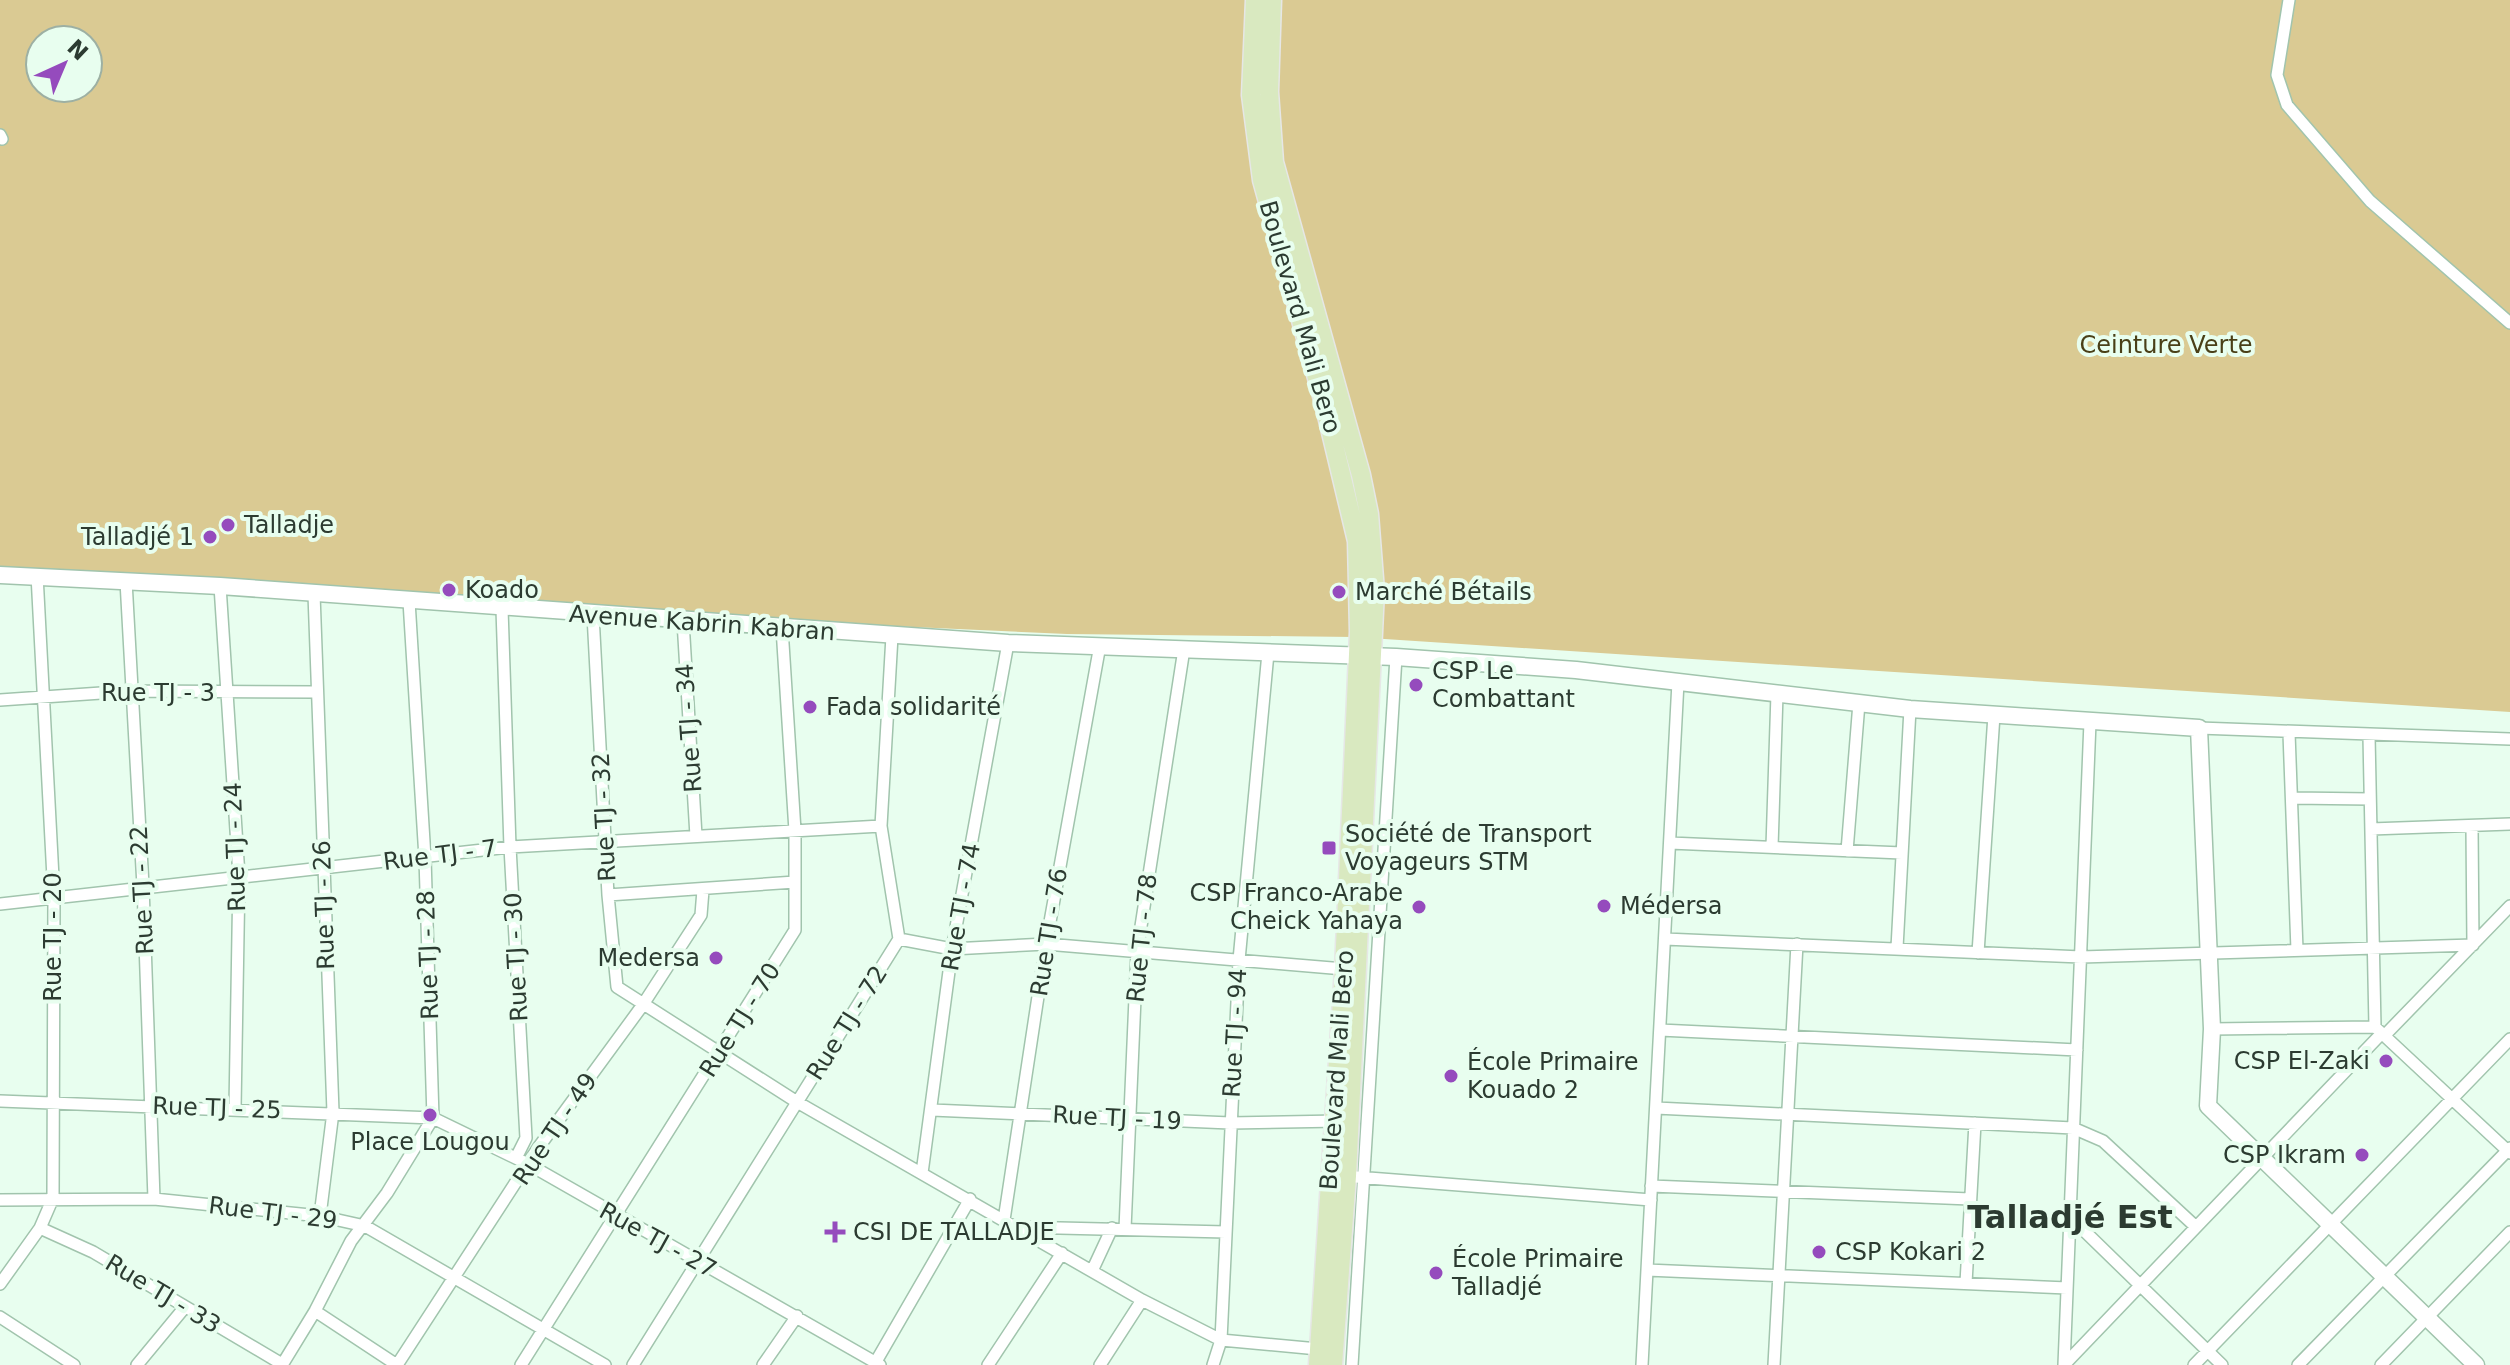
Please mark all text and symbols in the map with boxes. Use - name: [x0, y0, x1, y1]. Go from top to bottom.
- north arrow: [24, 24, 104, 104]
- text: N: [62, 35, 93, 65]
- street label: Boulevard Mali Bero: [1253, 197, 1347, 437]
- park label: Ceinture Verte: [2079, 331, 2253, 359]
- place label: Talladje: [243, 511, 334, 539]
- marker: Talladje: [219, 516, 237, 534]
- place label: Talladjé 1: [80, 523, 194, 551]
- marker: Talladjé 1: [201, 528, 219, 546]
- place label: Koado: [465, 576, 539, 604]
- place label: Marché Bétails: [1355, 578, 1532, 606]
- marker: Koado: [440, 581, 458, 599]
- marker: Marché Bétails: [1330, 583, 1348, 601]
- street label: Avenue Kabrin Kabran: [568, 600, 836, 646]
- place label: CSP Le Combattant: [1432, 657, 1575, 713]
- street label: Rue TJ - 34: [671, 662, 707, 794]
- marker: CSP Le Combattant: [1407, 676, 1425, 694]
- street label: Rue TJ - 3: [101, 679, 215, 707]
- place label: Fada solidarité: [826, 693, 1001, 721]
- marker: Fada solidarité: [801, 698, 819, 716]
- street label: Rue TJ - 32: [587, 752, 621, 882]
- street label: Rue TJ - 24: [219, 782, 251, 912]
- place label: Société de Transport Voyageurs STM: [1345, 820, 1592, 876]
- street label: Rue TJ - 22: [125, 825, 159, 955]
- street label: Rue TJ - 7: [382, 834, 498, 876]
- marker: Société de Transport Voyageurs STM: [1320, 839, 1338, 857]
- street label: Rue TJ - 26: [308, 840, 340, 970]
- street label: Rue TJ - 74: [936, 841, 986, 973]
- street label: Rue TJ - 76: [1025, 866, 1073, 998]
- street label: Rue TJ - 20: [39, 872, 67, 1002]
- street label: Rue TJ - 78: [1121, 872, 1163, 1004]
- place label: CSP Franco-Arabe Cheick Yahaya: [1190, 879, 1403, 935]
- street label: Rue TJ - 28: [412, 890, 444, 1020]
- street label: Rue TJ - 30: [499, 892, 533, 1022]
- place label: Médersa: [1620, 892, 1723, 920]
- marker: Médersa: [1595, 897, 1613, 915]
- marker: CSP Franco-Arabe Cheick Yahaya: [1410, 898, 1428, 916]
- place label: Medersa: [597, 944, 700, 972]
- marker: Medersa: [707, 949, 725, 967]
- street label: Boulevard Mali Bero: [1315, 949, 1359, 1191]
- street label: Rue TJ - 70: [694, 958, 786, 1082]
- street label: Rue TJ - 72: [801, 961, 893, 1085]
- street label: Rue TJ - 94: [1218, 968, 1252, 1098]
- place label: École Primaire Kouado 2: [1467, 1047, 1639, 1104]
- place label: CSP El-Zaki: [2234, 1047, 2370, 1075]
- marker: CSP El-Zaki: [2377, 1052, 2395, 1070]
- marker: École Primaire Kouado 2: [1442, 1067, 1460, 1085]
- street label: Rue TJ - 49: [507, 1068, 603, 1190]
- street label: Rue TJ - 25: [152, 1092, 282, 1124]
- street label: Rue TJ - 19: [1052, 1101, 1182, 1135]
- marker: Place Lougou: [421, 1106, 439, 1124]
- place label: Place Lougou: [350, 1128, 510, 1156]
- place label: CSP Ikram: [2223, 1141, 2346, 1169]
- marker: CSP Ikram: [2353, 1146, 2371, 1164]
- street label: Rue TJ - 29: [207, 1191, 339, 1235]
- street label: Rue TJ - 27: [595, 1196, 721, 1284]
- district label: Talladjé Est: [1967, 1198, 2173, 1236]
- place label: CSI DE TALLADJE: [853, 1218, 1055, 1246]
- marker: CSI DE TALLADJE: [824, 1221, 846, 1243]
- place label: CSP Kokari 2: [1835, 1238, 1986, 1266]
- marker: CSP Kokari 2: [1810, 1243, 1828, 1261]
- place label: École Primaire Talladjé: [1451, 1244, 1624, 1301]
- street label: Rue TJ - 33: [100, 1249, 226, 1339]
- marker: École Primaire Talladjé: [1427, 1264, 1445, 1282]

